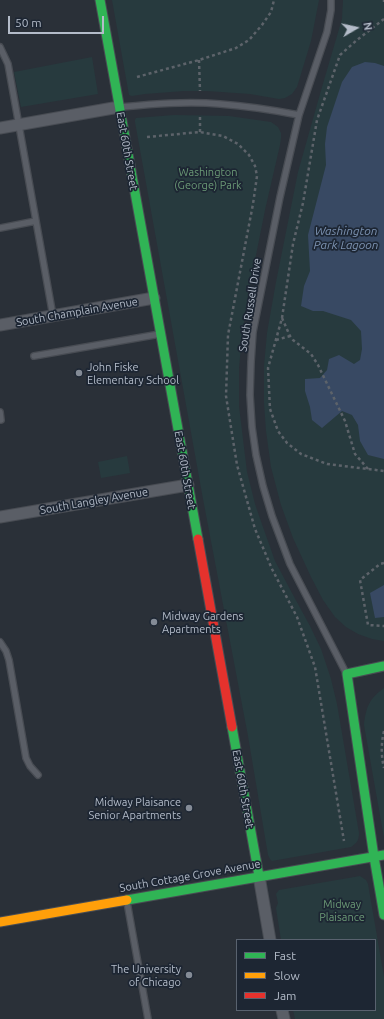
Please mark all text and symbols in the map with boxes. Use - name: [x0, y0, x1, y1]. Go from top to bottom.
- scale bar: [10, 8, 106, 34]
- north arrow: [336, 8, 376, 48]
- text: 50 m: [15, 16, 42, 29]
- text: N: [361, 21, 374, 31]
- street label: East 60th Street: [114, 111, 140, 191]
- park label: Washington (George) Park: [174, 165, 242, 191]
- water label: Washington Park Lagoon: [313, 224, 379, 252]
- street label: South Russell Drive: [236, 257, 264, 353]
- street label: South Champlain Avenue: [15, 295, 139, 329]
- place label: John Fiske Elementary School: [87, 360, 179, 386]
- marker: John Fiske Elementary School: [74, 368, 84, 378]
- street label: East 60th Street: [172, 430, 198, 510]
- street label: South Langley Avenue: [39, 485, 149, 517]
- place label: Midway Gardens Apartments: [162, 609, 243, 635]
- marker: Midway Gardens Apartments: [149, 617, 159, 627]
- street label: East 60th Street: [230, 749, 256, 829]
- place label: Midway Plaisance Senior Apartments: [88, 795, 181, 821]
- marker: Midway Plaisance Senior Apartments: [184, 803, 194, 813]
- street label: South Cottage Grove Avenue: [119, 857, 261, 895]
- park label: Midway Plaisance: [319, 897, 365, 923]
- legend: [236, 939, 376, 1011]
- text: Fast: [274, 949, 296, 962]
- place label: The University of Chicago: [111, 962, 181, 988]
- text: Slow: [274, 969, 300, 982]
- marker: The University of Chicago: [184, 970, 194, 980]
- text: Jam: [274, 989, 296, 1002]

